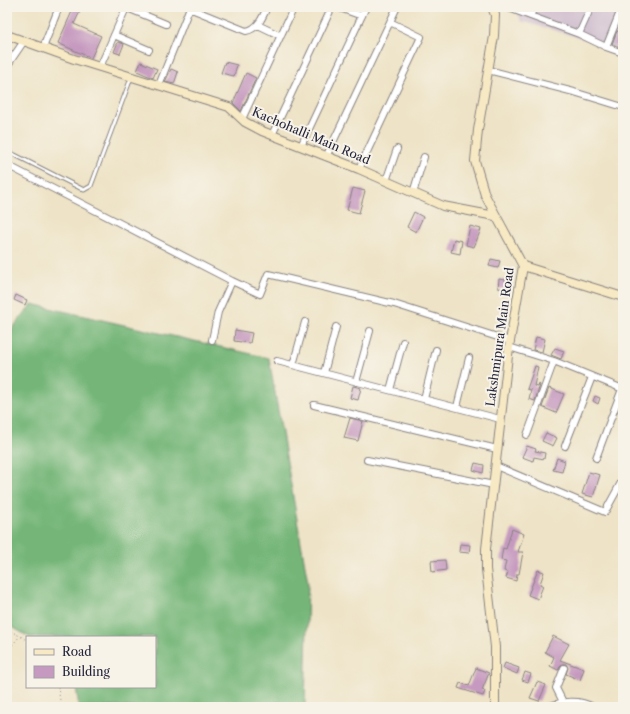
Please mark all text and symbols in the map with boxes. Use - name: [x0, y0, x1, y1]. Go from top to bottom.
- street label: Kachohalli Main Road: [250, 104, 373, 168]
- street label: Lakshmipura Main Road: [482, 266, 517, 407]
- legend: [26, 636, 156, 688]
- text: Road: [62, 644, 92, 659]
- text: Building: [62, 664, 110, 679]

